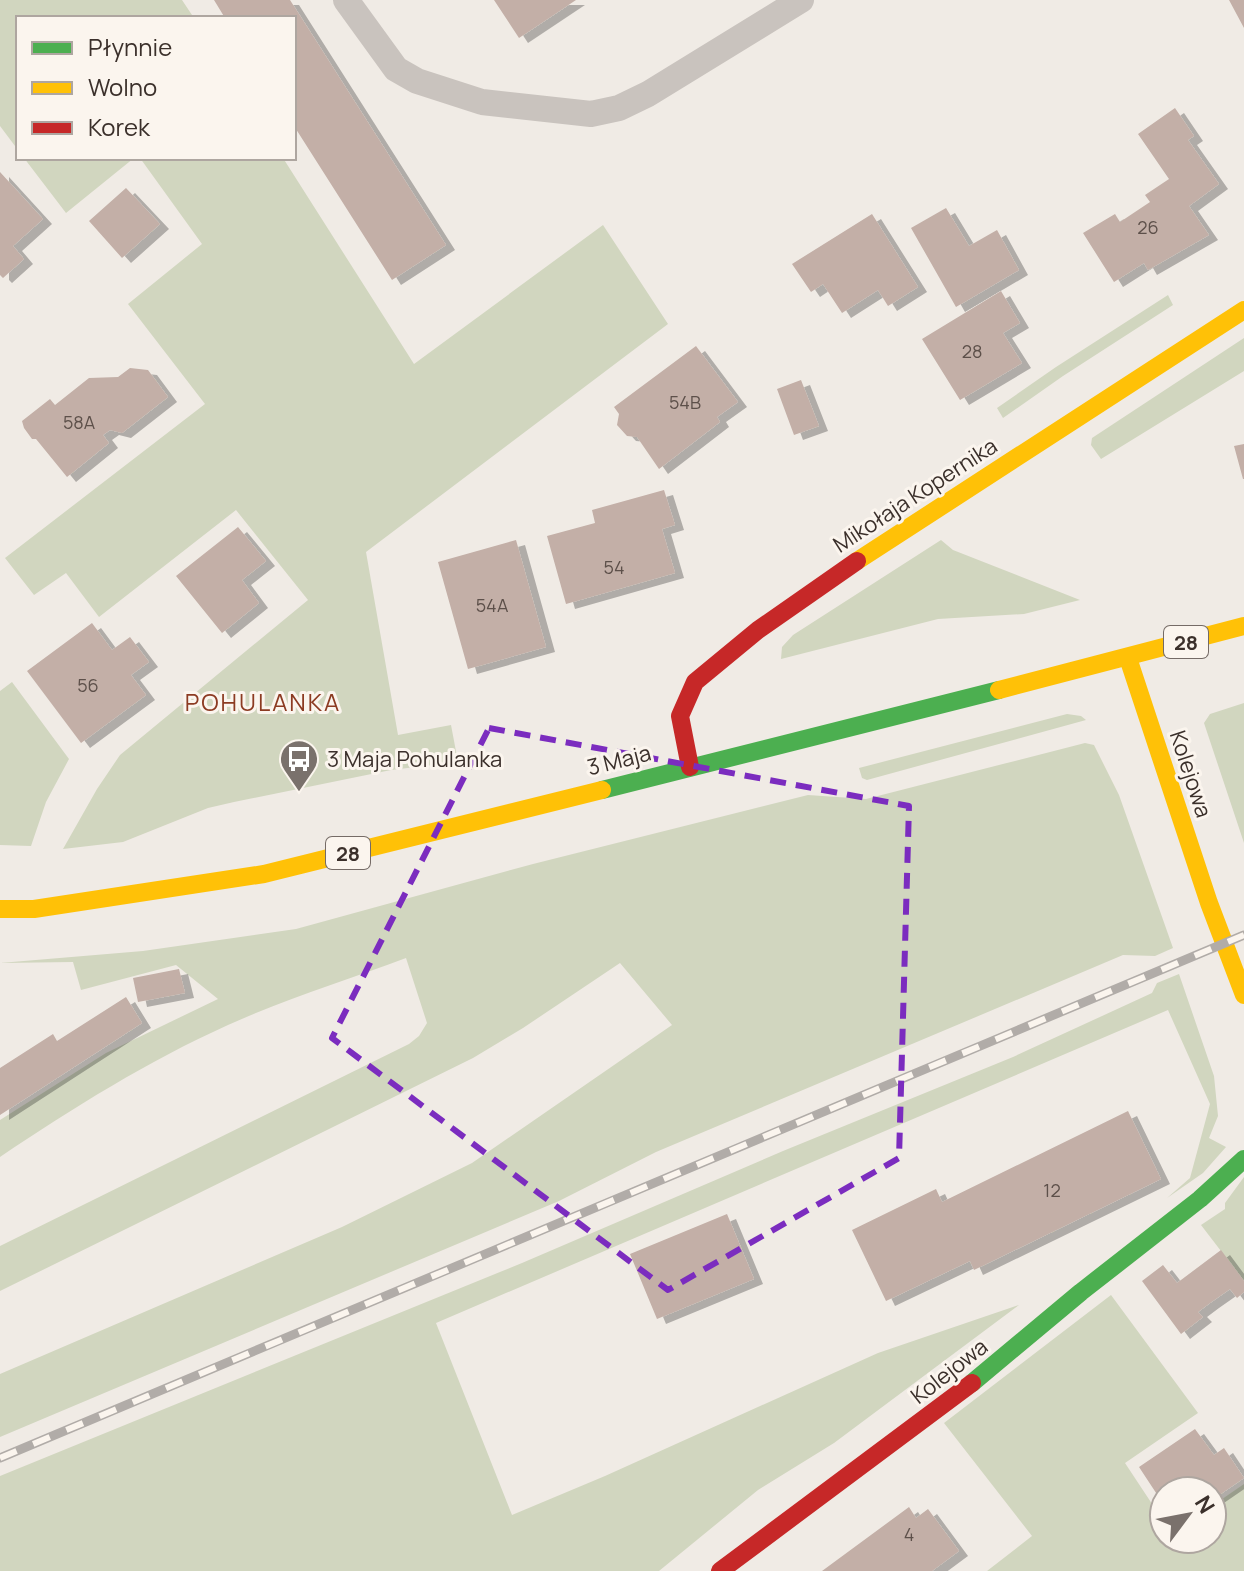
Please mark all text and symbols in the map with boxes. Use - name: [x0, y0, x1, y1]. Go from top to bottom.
- legend: [16, 16, 296, 160]
- text: Płynnie: [88, 30, 172, 63]
- text: Wolno: [88, 70, 157, 103]
- text: Korek: [88, 110, 151, 143]
- house number: 26: [1137, 215, 1159, 239]
- house number: 28: [962, 339, 982, 363]
- house number: 54B: [669, 390, 701, 414]
- house number: 58A: [63, 410, 96, 434]
- street label: Mikołaja Kopernika: [827, 431, 1003, 559]
- house number: 54: [603, 555, 625, 579]
- house number: 54A: [476, 593, 509, 617]
- road number: 28: [1164, 626, 1208, 658]
- house number: 56: [77, 673, 99, 697]
- district label: POHULANKA: [185, 685, 341, 718]
- street label: Kolejowa: [1163, 727, 1219, 821]
- bus stop icon: 3 Maja Pohulanka: [278, 738, 320, 793]
- street label: 3 Maja: [584, 738, 654, 782]
- place label: 3 Maja Pohulanka: [327, 744, 502, 774]
- road number: 28: [326, 837, 370, 869]
- house number: 12: [1043, 1178, 1061, 1202]
- street label: Kolejowa: [904, 1332, 994, 1410]
- north arrow: [1148, 1475, 1228, 1555]
- text: N: [1188, 1490, 1222, 1519]
- house number: 4: [904, 1522, 914, 1546]

